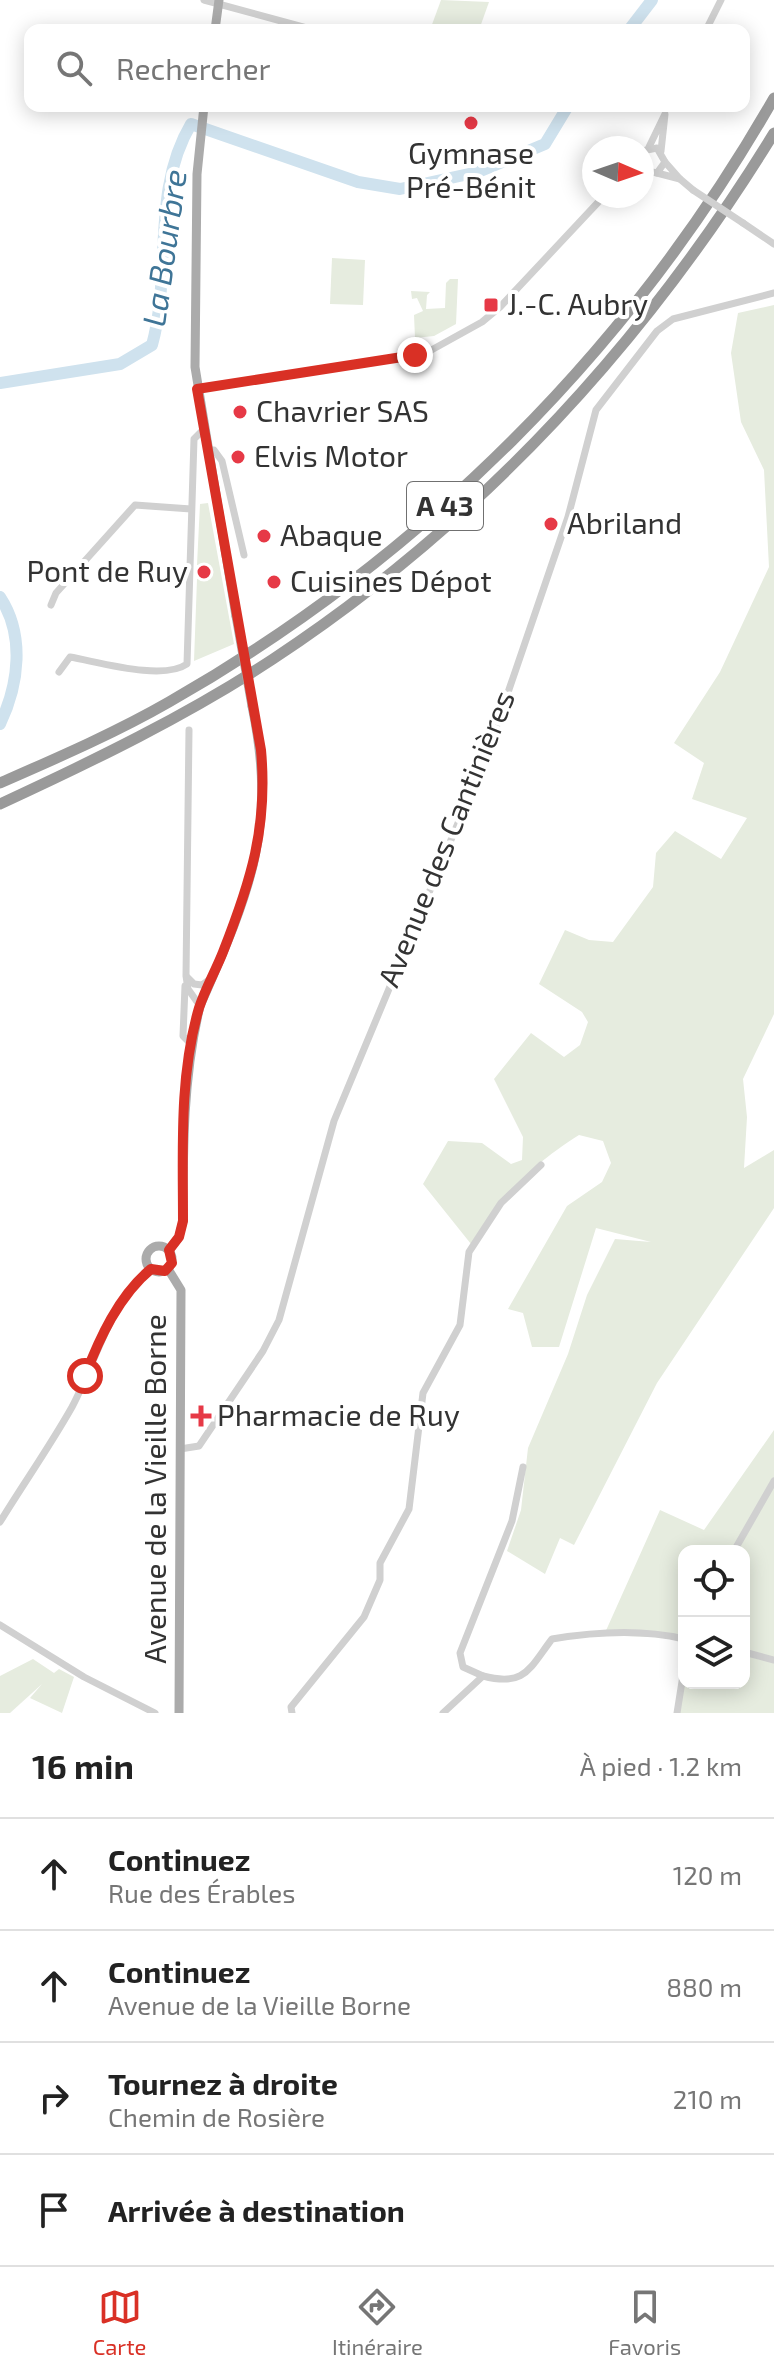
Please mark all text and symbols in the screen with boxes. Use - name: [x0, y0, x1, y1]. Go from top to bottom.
- search box: [24, 24, 750, 112]
- icon: search: [52, 46, 96, 90]
- text: Rechercher: [116, 50, 271, 86]
- marker: Gymnase Pré-Bénit: [462, 114, 480, 132]
- place label: Gymnase Pré-Bénit: [406, 134, 536, 204]
- north arrow: [582, 136, 654, 208]
- water label: La Bourbre: [133, 167, 193, 329]
- place label: J.-C. Aubry: [507, 285, 648, 321]
- marker: J.-C. Aubry: [482, 296, 500, 314]
- route end: [397, 337, 433, 373]
- place label: Chavrier SAS: [256, 392, 429, 428]
- marker: Chavrier SAS: [231, 403, 249, 421]
- place label: Elvis Motor: [254, 437, 408, 473]
- marker: Elvis Motor: [229, 448, 247, 466]
- road number: A 43: [407, 482, 483, 530]
- place label: Abriland: [567, 504, 682, 540]
- marker: Abriland: [542, 515, 560, 533]
- place label: Abaque: [280, 516, 383, 552]
- marker: Abaque: [255, 527, 273, 545]
- place label: Pont de Ruy: [26, 552, 188, 588]
- place label: Cuisines Dépot: [290, 562, 492, 598]
- marker: Pont de Ruy: [195, 563, 213, 581]
- marker: Cuisines Dépot: [265, 573, 283, 591]
- street label: Avenue des Cantinières: [369, 685, 521, 992]
- street label: Avenue de la Vieille Borne: [136, 1314, 172, 1664]
- route start: [67, 1358, 103, 1394]
- place label: Pharmacie de Ruy: [217, 1396, 460, 1432]
- marker: Pharmacie de Ruy: [192, 1407, 210, 1425]
- map controls: [678, 1545, 750, 1689]
- button: locate: [678, 1545, 750, 1617]
- button: layers: [678, 1617, 750, 1689]
- text: 16 min: [32, 1745, 134, 1786]
- text: À pied · 1.2 km: [580, 1750, 742, 1781]
- text: Continuez: [108, 1841, 250, 1877]
- icon: ahead: [32, 1852, 76, 1896]
- text: 120 m: [673, 1859, 742, 1890]
- text: Rue des Érables: [108, 1877, 296, 1908]
- text: Continuez: [108, 1953, 250, 1989]
- icon: ahead: [32, 1964, 76, 2008]
- text: 880 m: [666, 1971, 742, 2002]
- text: Avenue de la Vieille Borne: [108, 1989, 411, 2020]
- text: Tournez à droite: [108, 2065, 338, 2101]
- icon: right: [32, 2076, 76, 2120]
- text: 210 m: [673, 2083, 742, 2114]
- text: Chemin de Rosière: [108, 2101, 325, 2132]
- icon: arrive: [32, 2188, 76, 2232]
- text: Arrivée à destination: [108, 2192, 405, 2228]
- tab: Carte: [93, 2285, 146, 2359]
- tab: Itinéraire: [332, 2285, 423, 2359]
- tab: Favoris: [608, 2285, 681, 2359]

